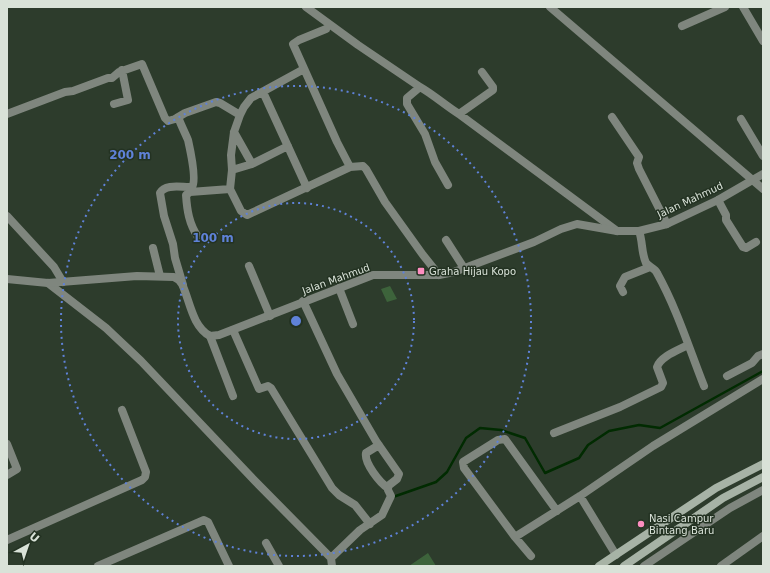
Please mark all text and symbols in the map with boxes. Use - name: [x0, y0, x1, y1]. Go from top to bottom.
- text: 200 m: [109, 148, 151, 162]
- street label: Jalan Mahmud: [655, 180, 725, 220]
- text: 100 m: [192, 231, 234, 245]
- street label: Jalan Mahmud: [300, 262, 371, 297]
- marker: Graha Hijau Kopo: [416, 266, 426, 276]
- place label: Graha Hijau Kopo: [429, 266, 516, 277]
- centre of rings: [289, 314, 303, 328]
- place label: Nasi Campur Bintang Baru: [649, 513, 714, 536]
- marker: Nasi Campur Bintang Baru: [636, 519, 646, 529]
- north arrow: [8, 525, 48, 565]
- text: U: [27, 530, 42, 546]

